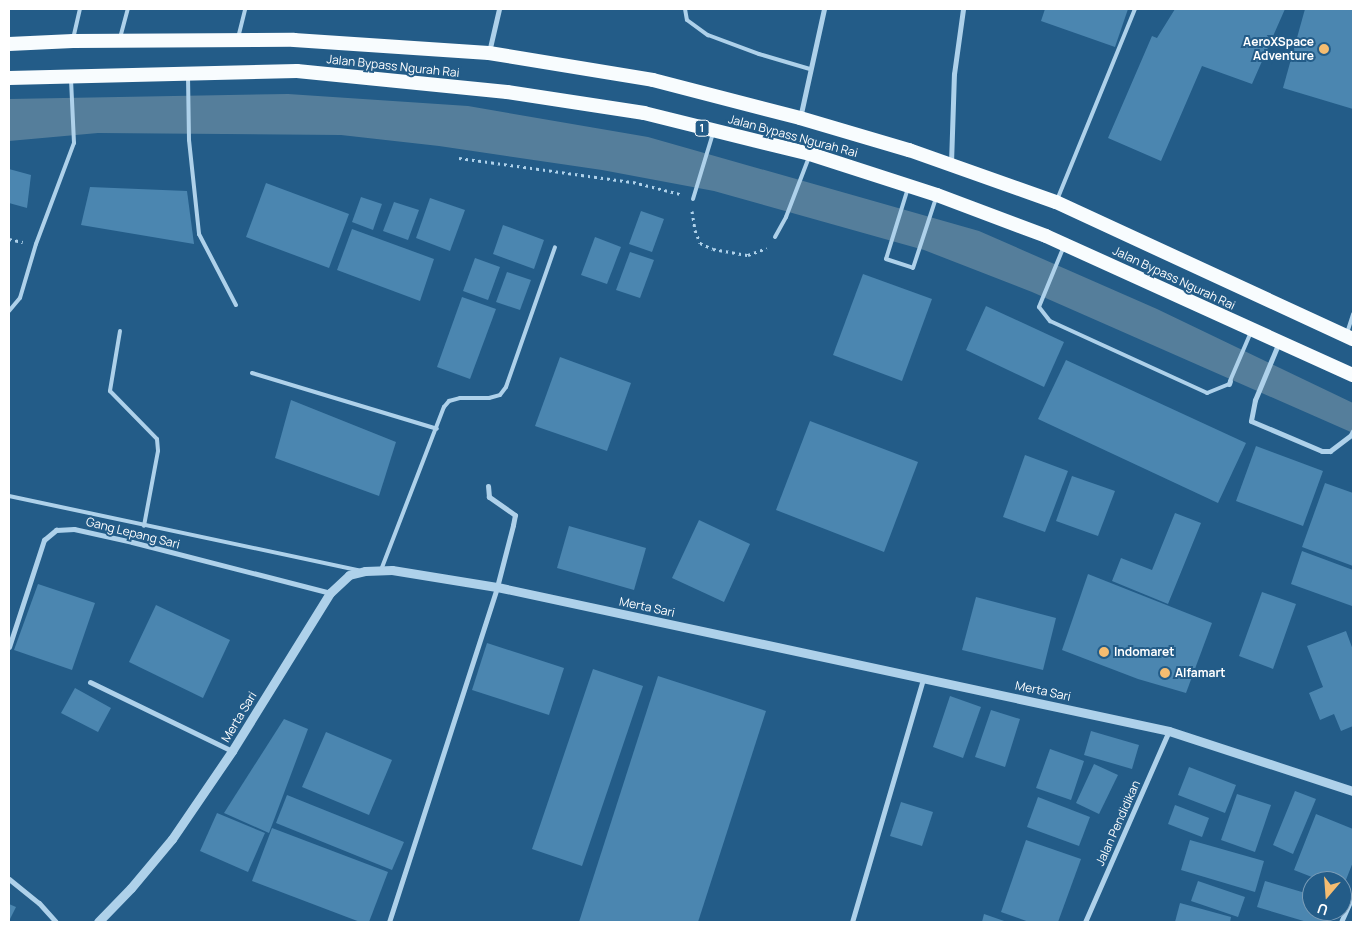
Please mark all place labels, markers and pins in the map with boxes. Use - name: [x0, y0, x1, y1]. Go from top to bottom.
- place label: AeroXSpace Adventure: [1243, 35, 1314, 63]
- marker: AeroXSpace Adventure: [1318, 43, 1330, 55]
- place label: Indomaret: [1114, 645, 1174, 659]
- marker: Indomaret: [1098, 646, 1110, 658]
- place label: Alfamart: [1175, 666, 1225, 680]
- marker: Alfamart: [1159, 667, 1171, 679]

